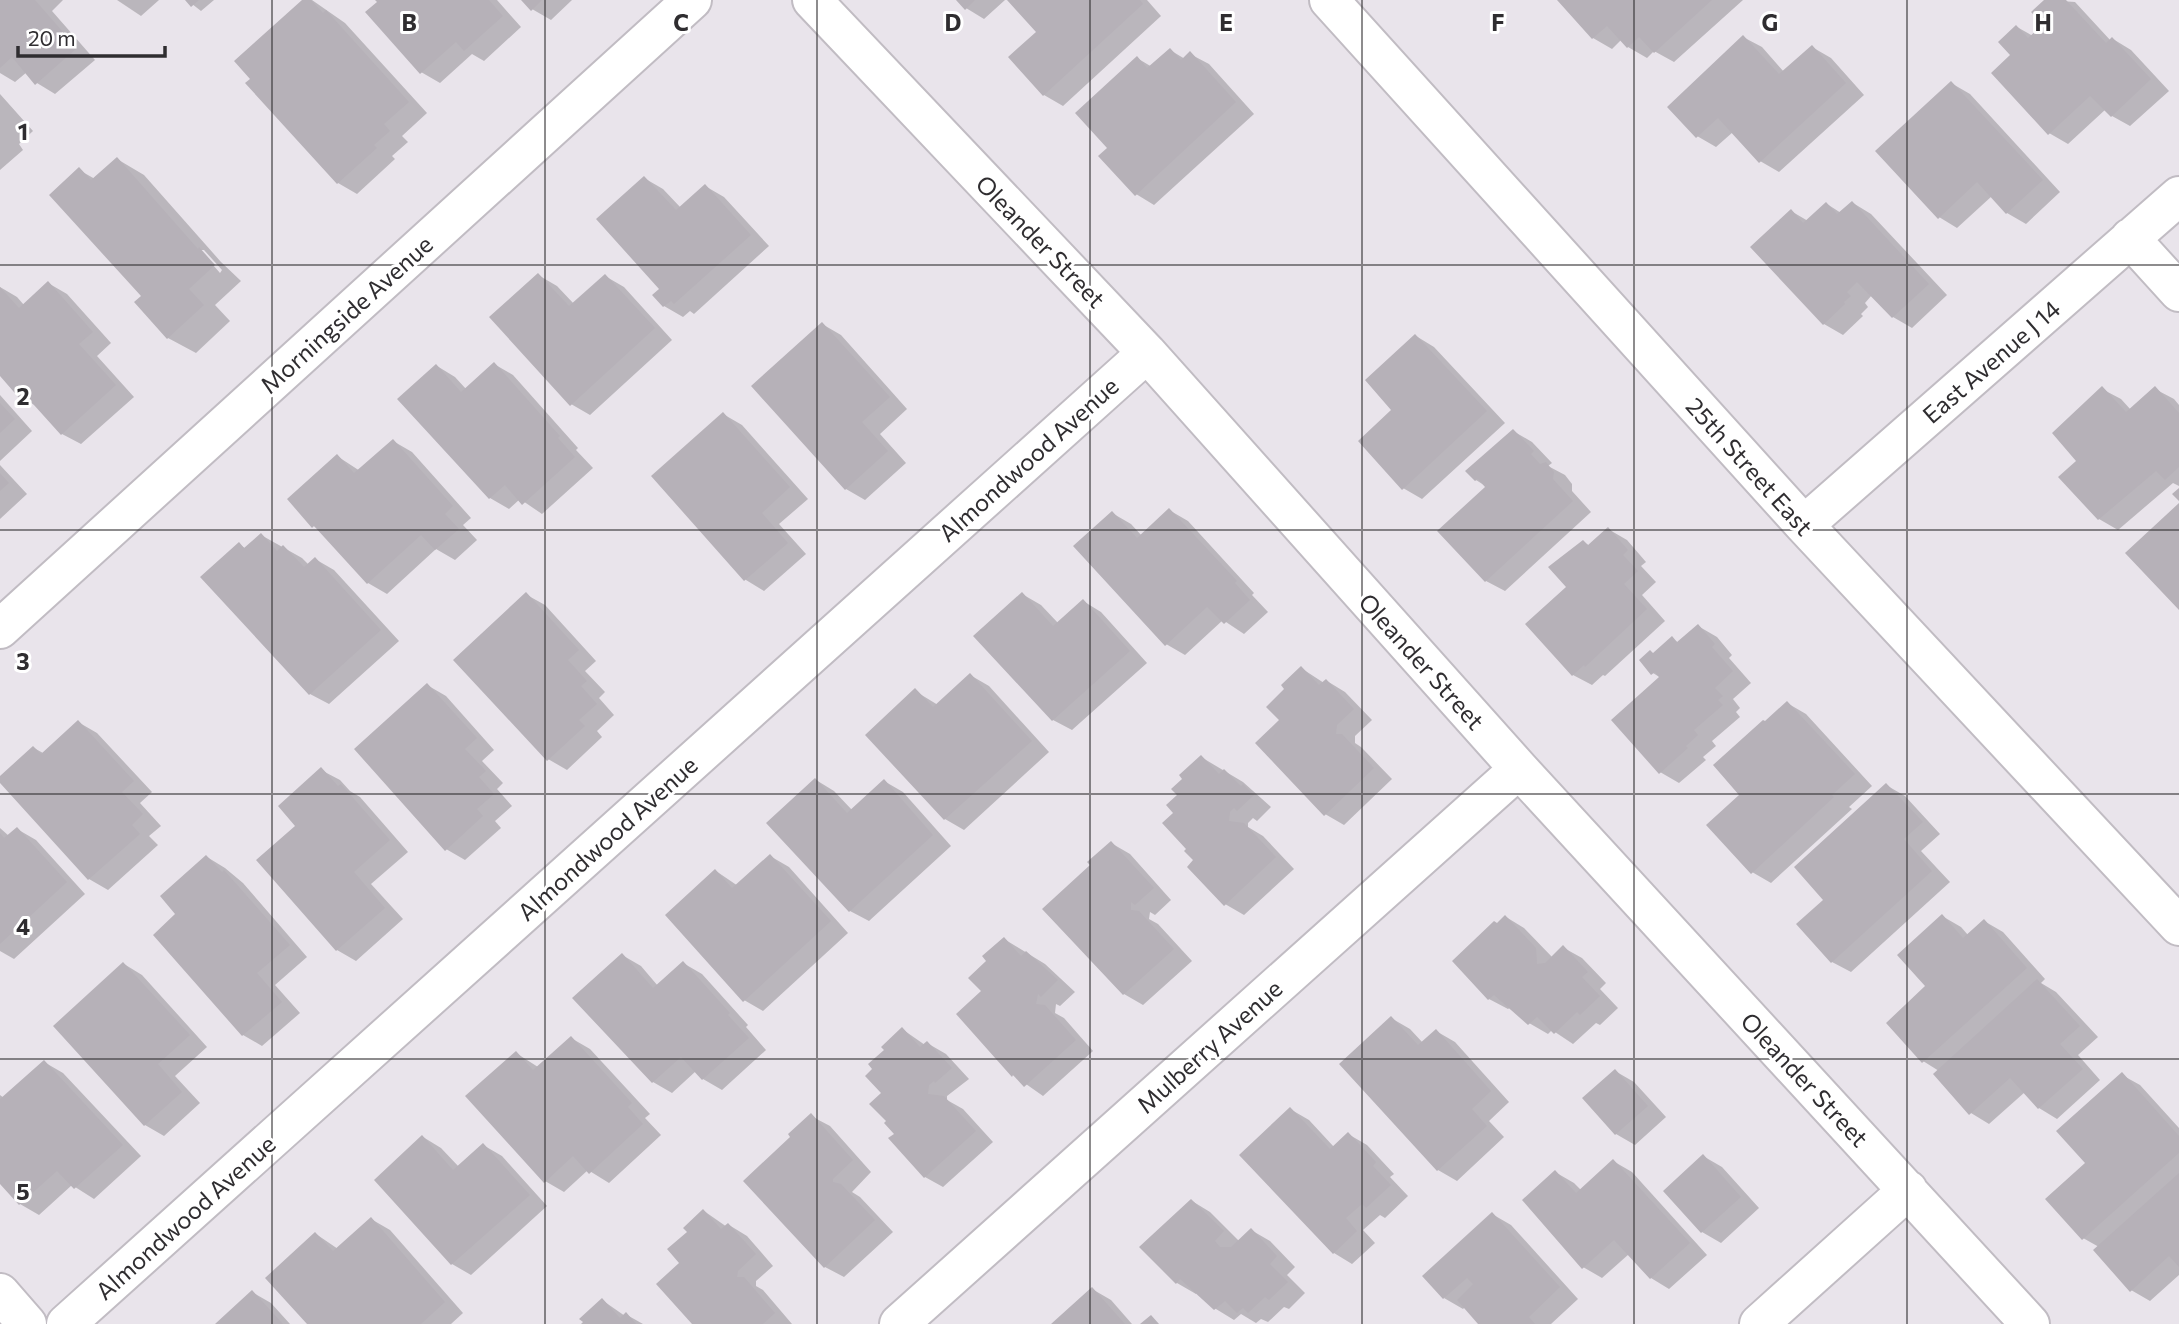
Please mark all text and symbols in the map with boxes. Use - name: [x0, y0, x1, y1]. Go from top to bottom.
- text: B: [401, 8, 417, 36]
- text: C: [673, 8, 689, 36]
- text: D: [945, 8, 962, 36]
- text: E: [1219, 8, 1233, 36]
- text: F: [1491, 8, 1505, 36]
- text: G: [1762, 8, 1778, 36]
- text: H: [2034, 8, 2052, 36]
- scale bar: [18, 14, 164, 58]
- text: 20 m: [28, 25, 76, 50]
- text: 1: [18, 117, 28, 145]
- street label: Oleander Street: [970, 169, 1112, 313]
- street label: Morningside Avenue: [254, 229, 438, 399]
- street label: East Avenue J 14: [1916, 293, 2066, 429]
- street label: Almondwood Avenue: [932, 371, 1124, 547]
- text: 2: [16, 382, 30, 410]
- street label: 25th Street East: [1681, 391, 1819, 541]
- street label: Oleander Street: [1353, 587, 1491, 735]
- text: 3: [16, 647, 30, 675]
- street label: Almondwood Avenue: [511, 750, 703, 926]
- text: 4: [16, 912, 30, 940]
- street label: Mulberry Avenue: [1130, 973, 1288, 1119]
- street label: Oleander Street: [1735, 1006, 1875, 1152]
- street label: Almondwood Avenue: [89, 1129, 281, 1305]
- text: 5: [16, 1177, 30, 1205]

